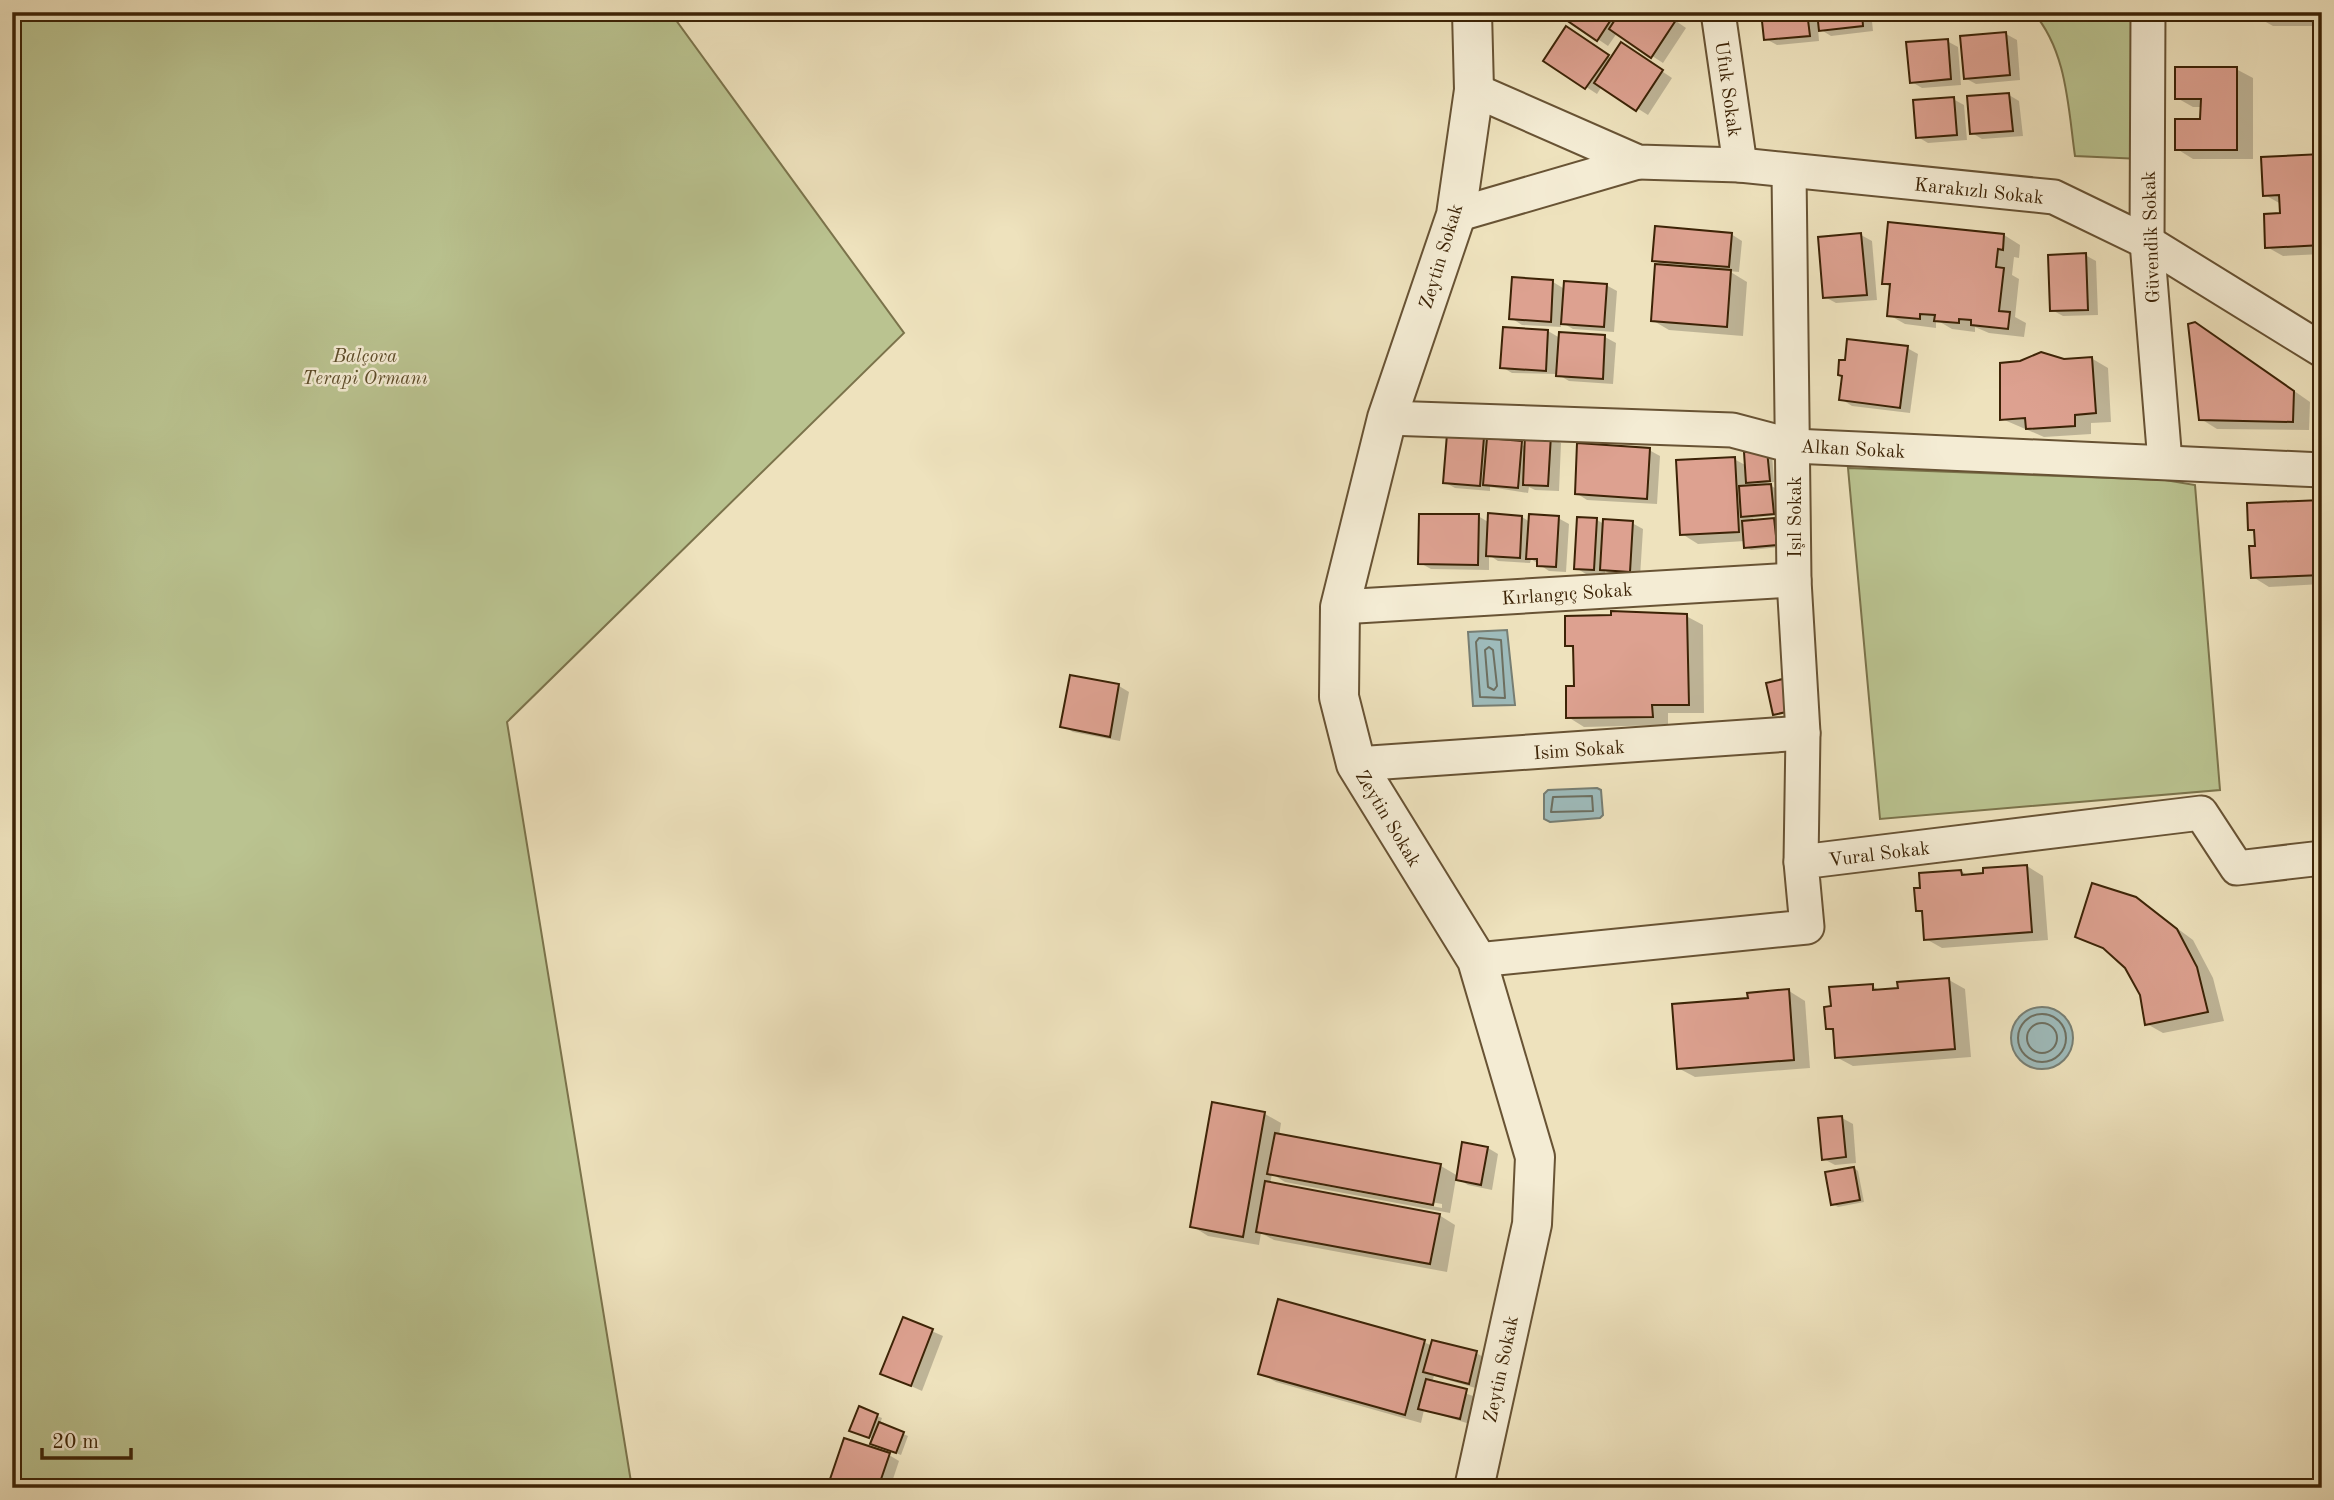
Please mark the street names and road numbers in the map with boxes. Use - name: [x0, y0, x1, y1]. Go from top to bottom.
- street label: Ufuk Sokak: [1710, 40, 1743, 139]
- street label: Güvendik Sokak: [2141, 170, 2164, 304]
- street label: Karakızlı Sokak: [1913, 176, 2045, 209]
- street label: Zeytin Sokak: [1417, 202, 1467, 312]
- street label: Alkan Sokak: [1800, 438, 1906, 463]
- street label: Işıl Sokak: [1787, 476, 1806, 558]
- street label: Kırlangıç Sokak: [1501, 581, 1633, 610]
- street label: Isim Sokak: [1533, 739, 1626, 764]
- street label: Zeytin Sokak: [1351, 768, 1423, 871]
- street label: Vural Sokak: [1828, 840, 1931, 871]
- street label: Zeytin Sokak: [1482, 1314, 1523, 1425]

